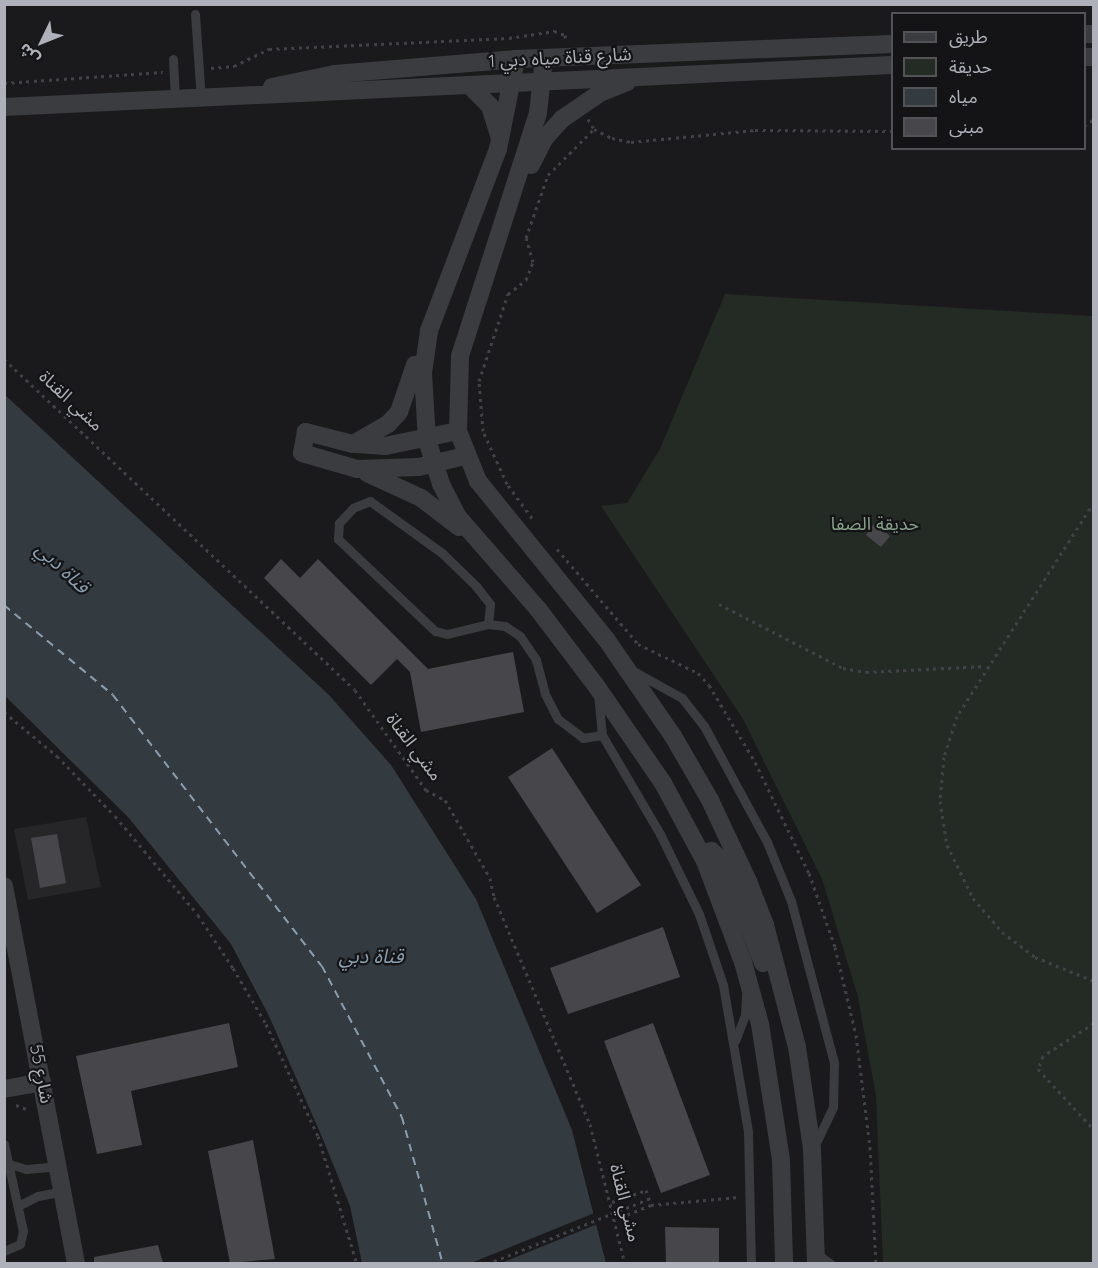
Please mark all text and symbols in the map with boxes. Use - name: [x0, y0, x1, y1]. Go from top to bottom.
- north arrow: [12, 12, 72, 72]
- legend: [891, 12, 1086, 150]
- text: طريق: [949, 25, 988, 48]
- text: ش: [14, 39, 44, 69]
- street label: شارع قناة مياه دبي 1: [488, 43, 632, 73]
- text: حديقة: [949, 55, 992, 78]
- text: مياه: [949, 85, 978, 108]
- text: مبنى: [949, 115, 984, 138]
- street label: مشي القناة: [35, 366, 107, 436]
- park label: حديقة الصفا: [831, 513, 919, 535]
- water label: قناة دبي: [31, 536, 95, 598]
- street label: مشي القناة: [381, 709, 447, 785]
- water label: قناة دبي: [339, 943, 403, 967]
- street label: شارع 55: [25, 1043, 57, 1105]
- street label: مشي القناة: [605, 1162, 645, 1244]

